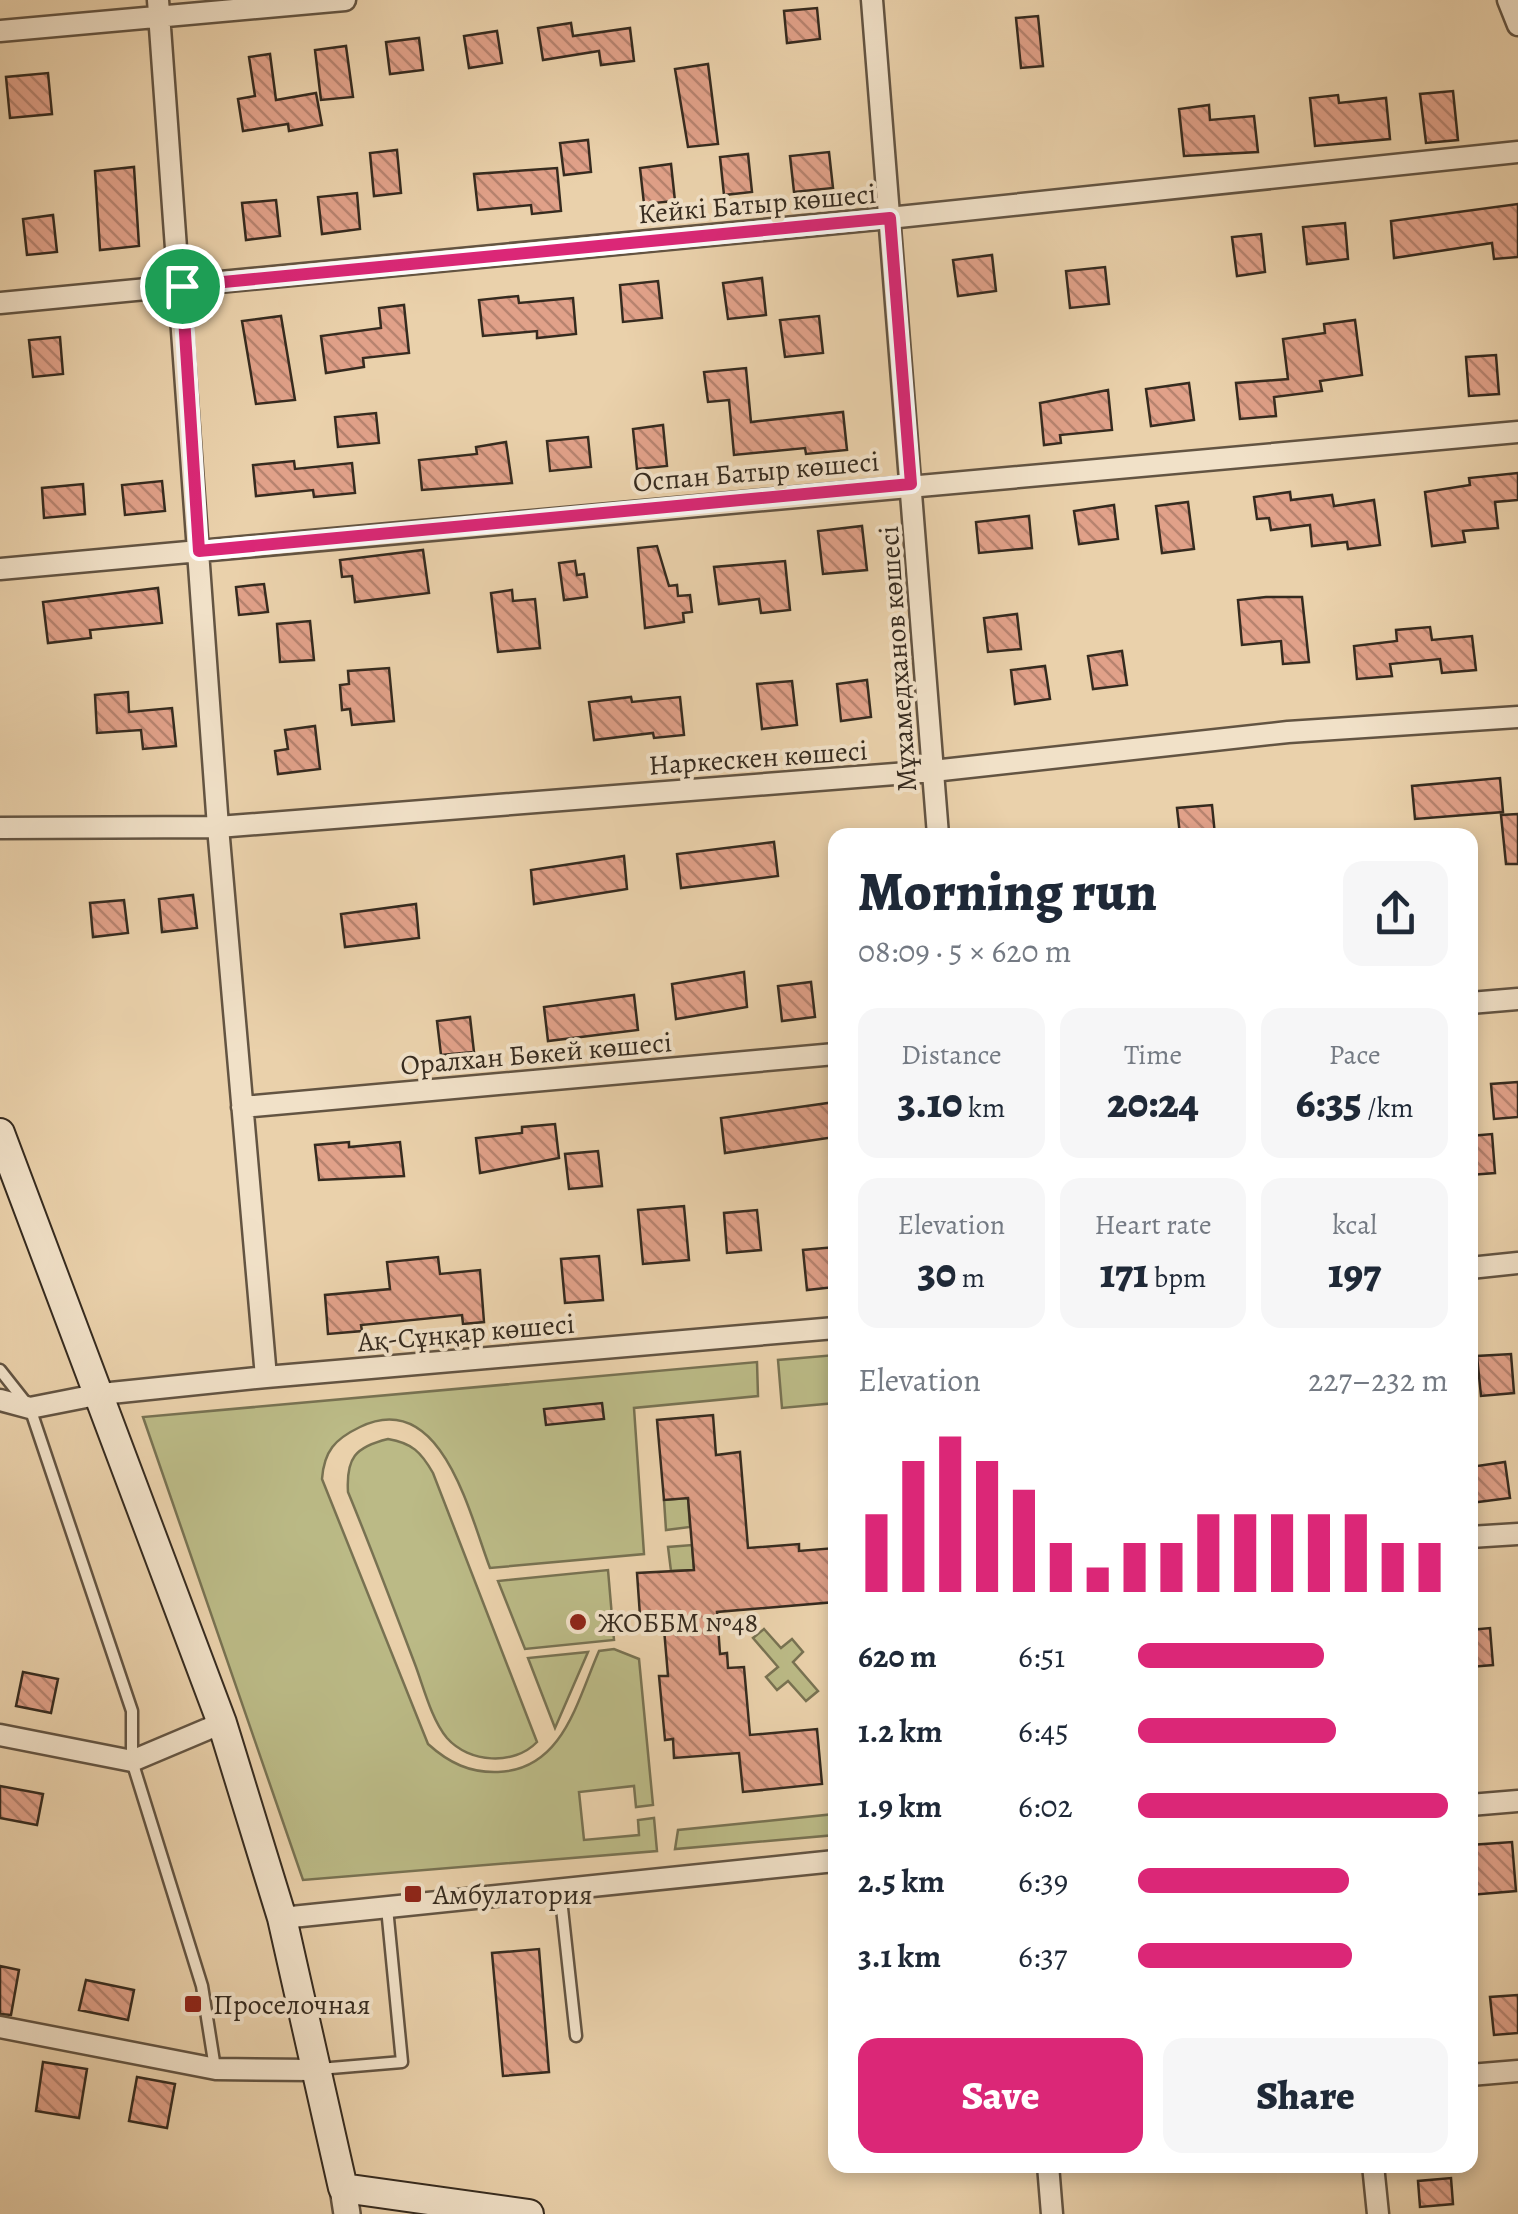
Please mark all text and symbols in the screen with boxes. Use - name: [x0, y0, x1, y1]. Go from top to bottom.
- street label: Кейкі Батыр көшесі: [636, 175, 878, 233]
- pin: [140, 244, 225, 329]
- icon: arrive: [155, 259, 210, 314]
- street label: Оспан Батыр көшесі: [631, 442, 881, 502]
- street label: Мұхамедханов көшесі: [870, 525, 926, 793]
- street label: Наркескен көшесі: [647, 731, 869, 785]
- text: Morning run: [858, 854, 1157, 929]
- button: share: [1343, 861, 1448, 966]
- text: 08:09 · 5 × 620 m: [858, 929, 1071, 973]
- street label: Оралхан Бөкей көшесі: [399, 1023, 673, 1085]
- text: Distance: [901, 1036, 1002, 1074]
- text: Time: [1124, 1036, 1182, 1074]
- text: Pace: [1329, 1036, 1381, 1074]
- text: 3.10: [897, 1074, 962, 1131]
- text: 20:24: [1107, 1074, 1199, 1131]
- text: 6:35: [1296, 1074, 1362, 1131]
- text: km: [962, 1089, 1005, 1127]
- text: /km: [1362, 1089, 1414, 1127]
- text: Elevation: [898, 1206, 1005, 1244]
- text: Heart rate: [1095, 1206, 1211, 1244]
- text: kcal: [1332, 1206, 1377, 1244]
- text: 30: [917, 1244, 956, 1301]
- text: 171: [1100, 1244, 1148, 1301]
- text: 197: [1328, 1244, 1381, 1301]
- text: m: [956, 1259, 985, 1297]
- text: bpm: [1148, 1259, 1206, 1297]
- street label: Ақ-Сұңқар көшесі: [355, 1305, 576, 1362]
- text: Elevation: [858, 1358, 981, 1402]
- text: 227–232 m: [1308, 1358, 1448, 1402]
- place label: ЖОББМ №48: [598, 1604, 758, 1642]
- marker: ЖОББМ №48: [567, 1611, 589, 1633]
- text: 620 m: [858, 1634, 937, 1678]
- text: 6:51: [1018, 1634, 1065, 1678]
- text: 1.2 km: [858, 1709, 943, 1753]
- text: 6:45: [1018, 1709, 1069, 1753]
- text: 1.9 km: [858, 1784, 942, 1828]
- text: 6:02: [1018, 1784, 1073, 1828]
- text: 2.5 km: [858, 1859, 945, 1903]
- text: 6:39: [1018, 1859, 1068, 1903]
- place label: Амбулатория: [432, 1876, 593, 1914]
- marker: Амбулатория: [402, 1883, 424, 1905]
- text: 3.1 km: [858, 1934, 941, 1978]
- text: 6:37: [1018, 1934, 1067, 1978]
- place label: Проселочная: [213, 1986, 370, 2024]
- marker: Проселочная: [182, 1993, 204, 2015]
- button: Save: [858, 2038, 1143, 2153]
- button: Share: [1163, 2038, 1448, 2153]

